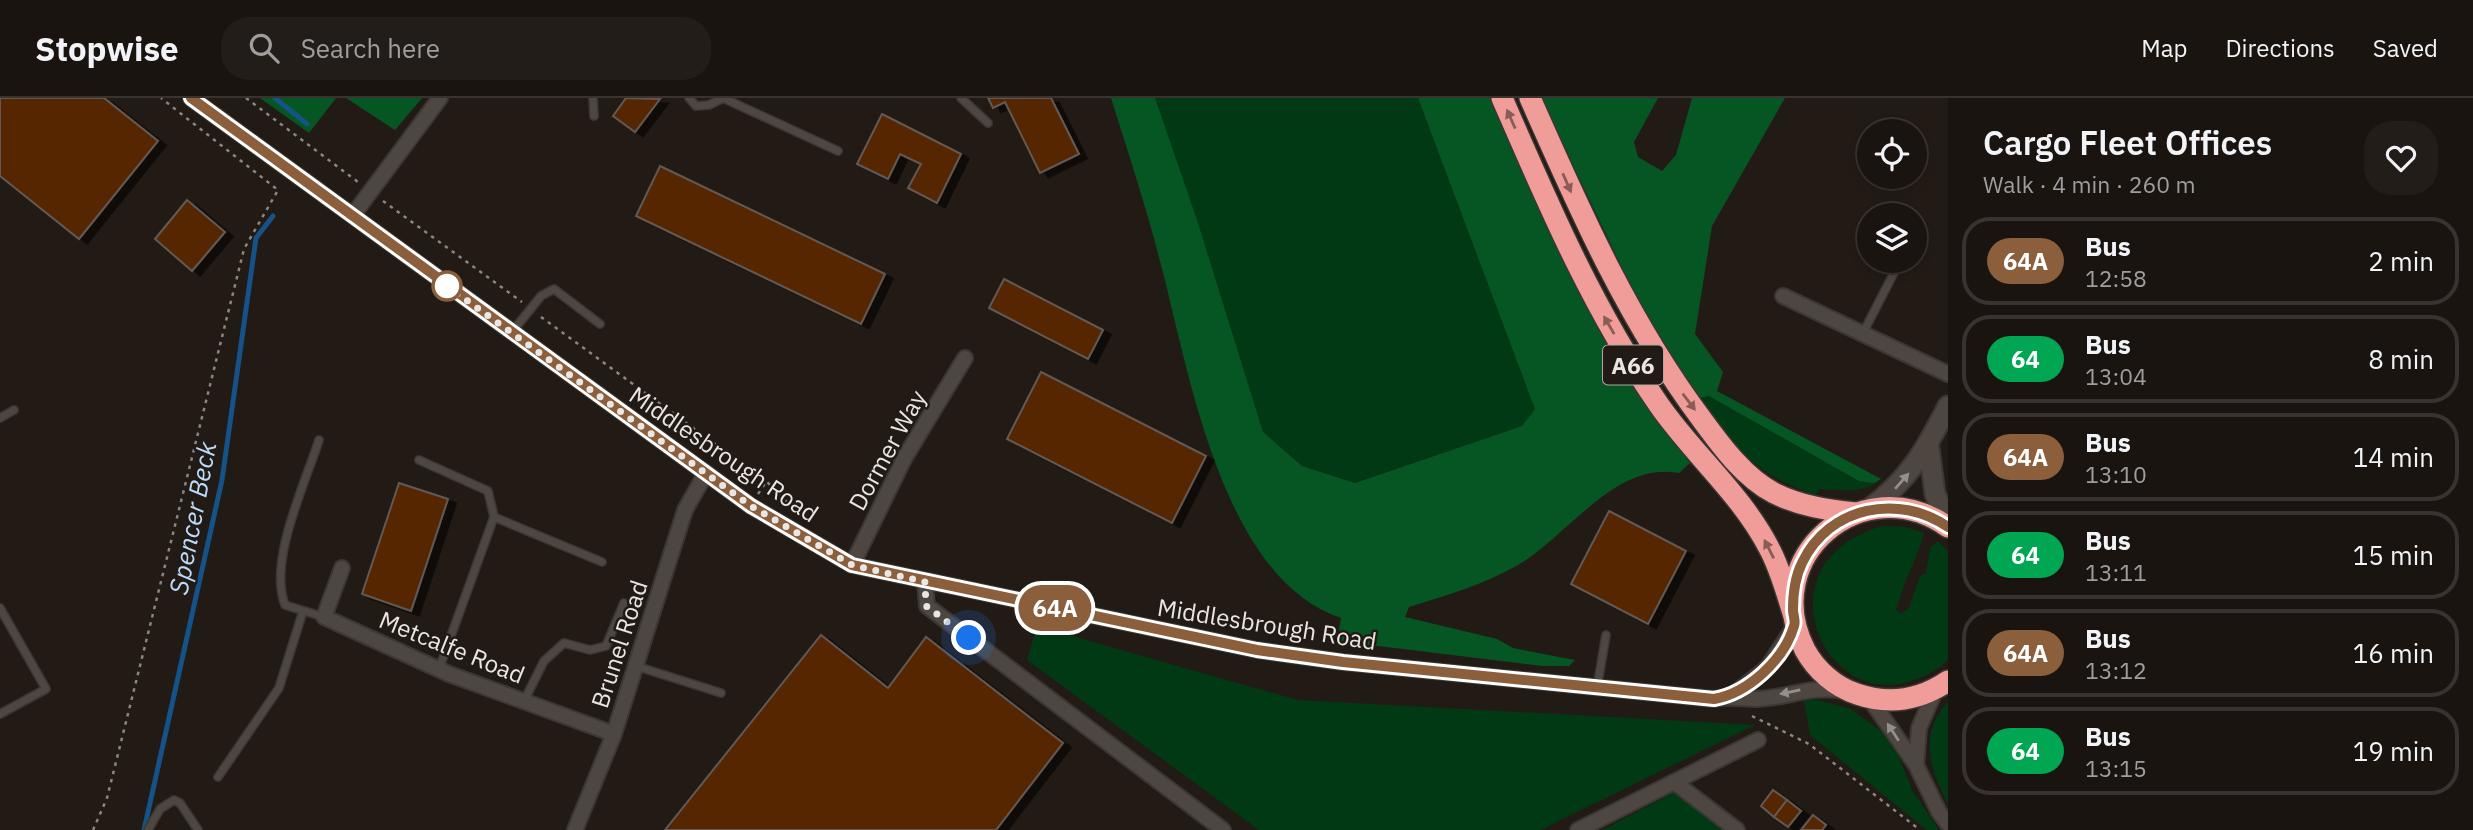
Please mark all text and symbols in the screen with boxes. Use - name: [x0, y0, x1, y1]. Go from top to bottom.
- search box: [221, 17, 711, 80]
- text: Stopwise: [35, 27, 179, 70]
- icon: search: [245, 29, 283, 67]
- text: Search here: [301, 31, 440, 65]
- text: Map: [2141, 32, 2187, 64]
- text: Directions: [2225, 32, 2335, 64]
- text: Saved: [2373, 32, 2438, 64]
- one-way arrow: [1505, 109, 1516, 130]
- map controls: [1857, 119, 1927, 273]
- button: locate: [1857, 119, 1927, 189]
- text: Cargo Fleet Offices: [1983, 121, 2272, 164]
- button: heart: [2364, 121, 2438, 195]
- text: Walk · 4 min · 260 m: [1983, 169, 2196, 199]
- one-way arrow: [1561, 173, 1573, 193]
- button: layers: [1857, 203, 1927, 273]
- text: Bus: [2085, 229, 2131, 263]
- text: 2 min: [2368, 244, 2434, 278]
- text: 64A: [2003, 245, 2048, 277]
- text: 12:58: [2085, 263, 2147, 293]
- unlabelled marker: [432, 271, 462, 301]
- one-way arrow: [1603, 315, 1615, 334]
- text: Bus: [2085, 327, 2131, 361]
- text: 8 min: [2368, 342, 2434, 376]
- text: 64: [2011, 343, 2040, 375]
- road number: A66: [1603, 346, 1663, 384]
- text: 13:04: [2085, 361, 2147, 391]
- street label: Middlesbrough Road: [623, 379, 825, 529]
- street label: Dormer Way: [841, 384, 933, 516]
- one-way arrow: [1682, 393, 1697, 411]
- text: Bus: [2085, 425, 2131, 459]
- water label: Spencer Beck: [161, 438, 224, 597]
- text: 14 min: [2353, 440, 2434, 474]
- text: 64A: [2003, 441, 2048, 473]
- text: 13:10: [2085, 459, 2147, 489]
- one-way arrow: [1894, 472, 1910, 490]
- text: Bus: [2085, 523, 2131, 557]
- text: 15 min: [2353, 538, 2434, 572]
- one-way arrow: [1763, 539, 1775, 559]
- text: 64: [2011, 539, 2040, 571]
- text: 13:11: [2085, 557, 2147, 587]
- street label: Brunel Road: [583, 576, 655, 712]
- line badge: 64A: [1015, 585, 1095, 631]
- street label: Middlesbrough Road: [1155, 591, 1379, 657]
- text: 64A: [1032, 592, 1078, 624]
- street label: Metcalfe Road: [375, 603, 529, 691]
- your location: [951, 620, 986, 655]
- text: Bus: [2085, 621, 2131, 655]
- text: 16 min: [2353, 636, 2434, 670]
- text: 64A: [2003, 637, 2048, 669]
- text: 13:12: [2085, 655, 2147, 685]
- one-way arrow: [1779, 686, 1801, 697]
- text: Bus: [2085, 719, 2131, 753]
- one-way arrow: [1886, 723, 1899, 742]
- text: 19 min: [2353, 734, 2434, 768]
- text: 64: [2011, 735, 2040, 767]
- text: 13:15: [2085, 753, 2147, 783]

